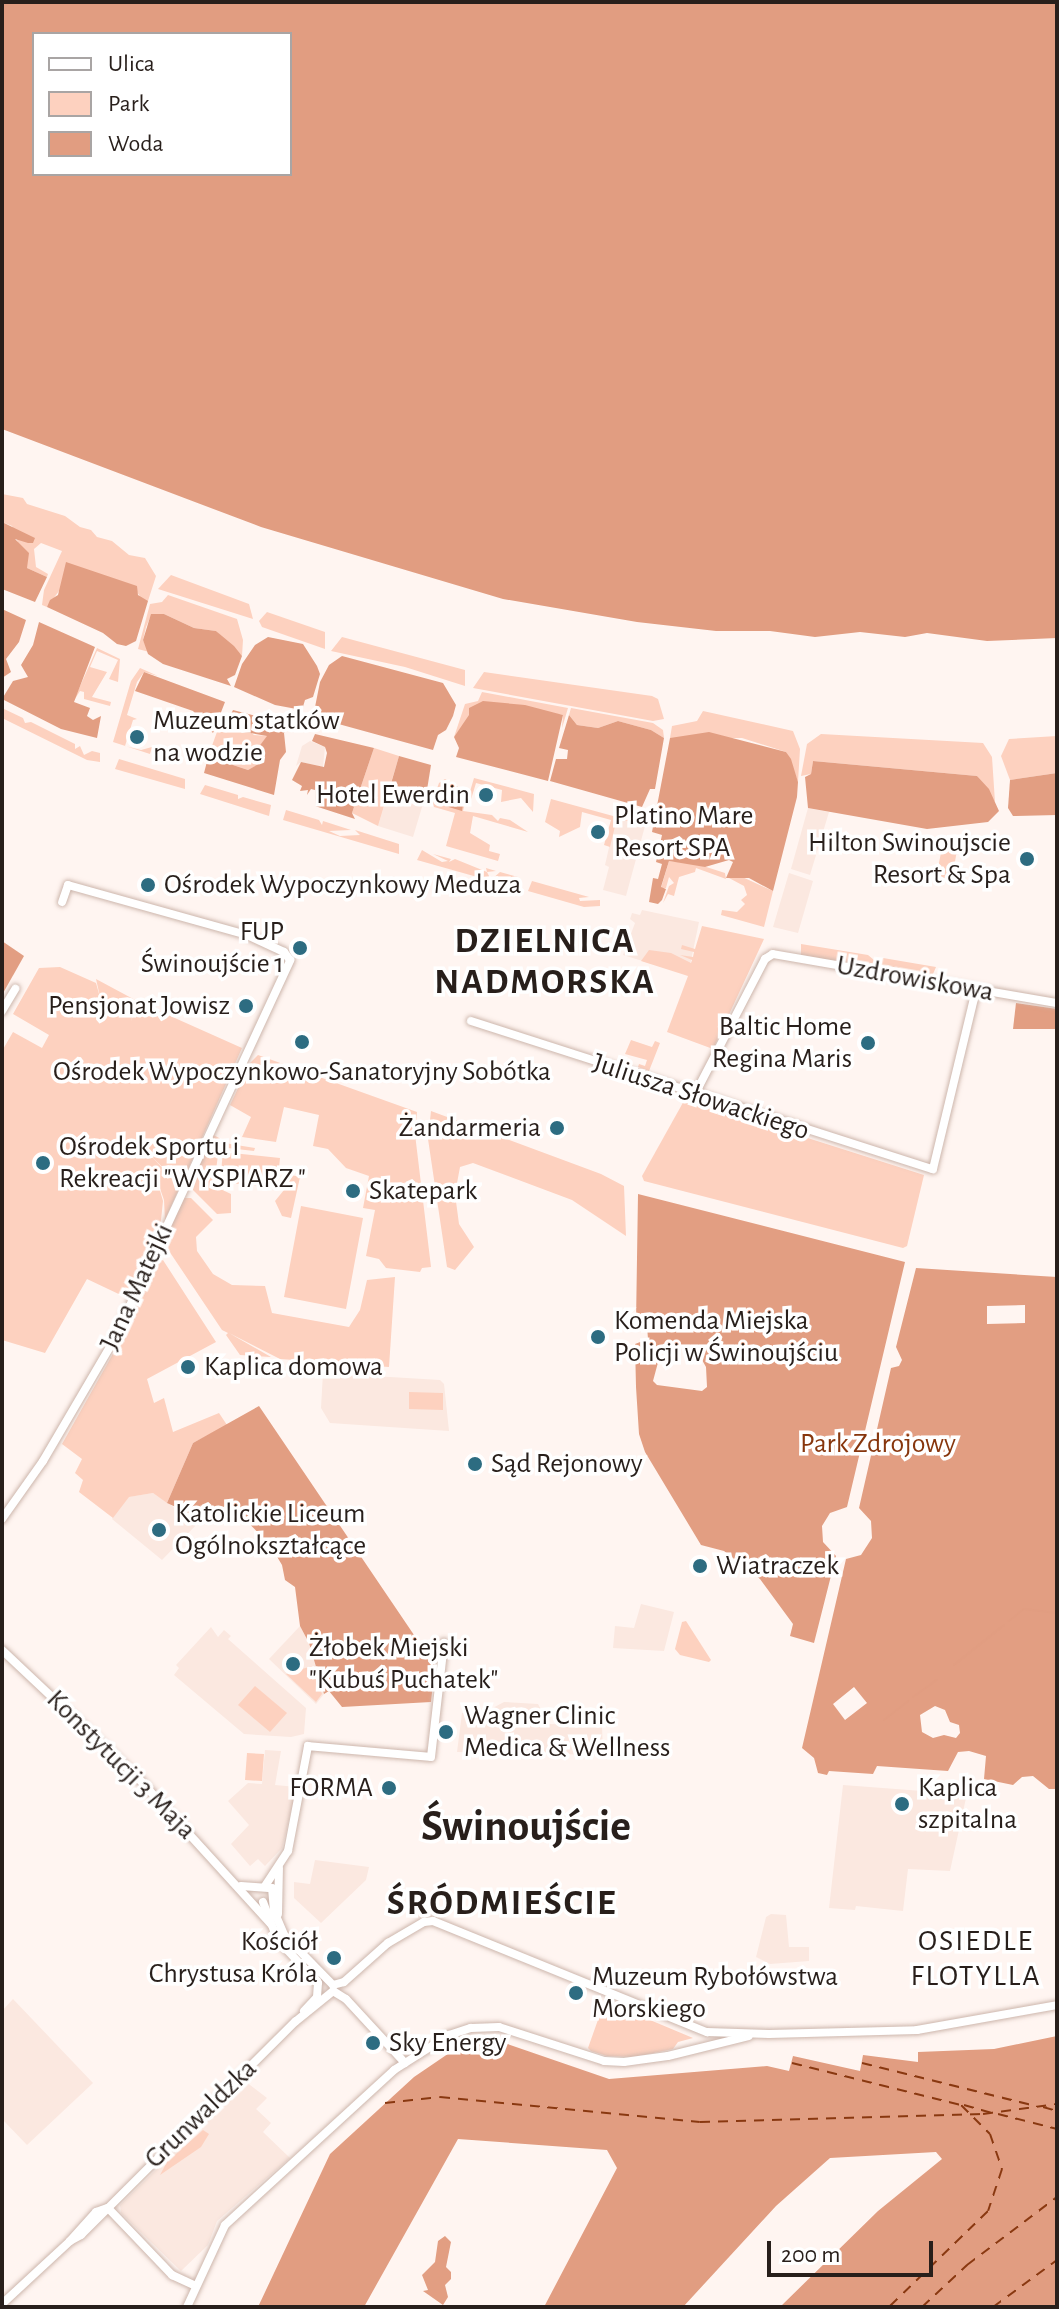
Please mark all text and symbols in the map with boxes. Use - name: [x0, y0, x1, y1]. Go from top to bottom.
- legend: [32, 32, 292, 176]
- text: Ulica: [108, 52, 155, 76]
- text: Park: [108, 92, 149, 116]
- text: Woda: [108, 132, 164, 156]
- place label: Muzeum statków na wodzie: [153, 704, 340, 770]
- marker: Muzeum statków na wodzie: [128, 728, 146, 746]
- place label: Hotel Ewerdin: [316, 778, 470, 812]
- marker: Hotel Ewerdin: [477, 786, 495, 804]
- place label: Platino Mare Resort SPA: [614, 799, 753, 865]
- marker: Platino Mare Resort SPA: [589, 823, 607, 841]
- place label: Hilton Swinoujscie Resort & Spa: [808, 826, 1011, 892]
- marker: Hilton Swinoujscie Resort & Spa: [1018, 850, 1036, 868]
- place label: Ośrodek Wypoczynkowy Meduza: [164, 868, 522, 902]
- marker: Ośrodek Wypoczynkowy Meduza: [139, 876, 157, 894]
- place label: FUP Świnoujście 1: [141, 915, 284, 981]
- district label: DZIELNICA NADMORSKA: [434, 919, 656, 1004]
- marker: FUP Świnoujście 1: [291, 939, 309, 957]
- street label: Uzdrowiskowa: [834, 949, 996, 1009]
- place label: Pensjonat Jowisz: [48, 989, 230, 1023]
- marker: Pensjonat Jowisz: [237, 997, 255, 1015]
- place label: Baltic Home Regina Maris: [712, 1010, 852, 1076]
- marker: Ośrodek Wypoczynkowo-Sanatoryjny Sobótka: [293, 1033, 311, 1051]
- marker: Baltic Home Regina Maris: [859, 1034, 877, 1052]
- street label: Juliusza Słowackiego: [589, 1046, 813, 1148]
- place label: Ośrodek Wypoczynkowo-Sanatoryjny Sobótka: [53, 1055, 551, 1089]
- place label: Żandarmeria: [399, 1111, 541, 1145]
- marker: Żandarmeria: [548, 1119, 566, 1137]
- place label: Ośrodek Sportu i Rekreacji "WYSPIARZ ": [59, 1130, 306, 1196]
- marker: Ośrodek Sportu i Rekreacji "WYSPIARZ ": [34, 1154, 52, 1172]
- place label: Skatepark: [369, 1174, 477, 1208]
- marker: Skatepark: [344, 1182, 362, 1200]
- street label: Jana Matejki: [93, 1218, 181, 1356]
- place label: Komenda Miejska Policji w Świnoujściu: [614, 1304, 838, 1370]
- marker: Komenda Miejska Policji w Świnoujściu: [589, 1328, 607, 1346]
- place label: Kaplica domowa: [204, 1350, 383, 1384]
- marker: Kaplica domowa: [179, 1358, 197, 1376]
- park label: Park Zdrojowy: [800, 1427, 956, 1461]
- place label: Sąd Rejonowy: [491, 1447, 643, 1481]
- marker: Sąd Rejonowy: [466, 1455, 484, 1473]
- place label: Katolickie Liceum Ogólnokształcące: [175, 1497, 366, 1563]
- marker: Katolickie Liceum Ogólnokształcące: [150, 1521, 168, 1539]
- place label: Wiatraczek: [716, 1549, 839, 1583]
- marker: Wiatraczek: [691, 1557, 709, 1575]
- place label: Żłobek Miejski "Kubuś Puchatek": [309, 1631, 498, 1697]
- marker: Żłobek Miejski "Kubuś Puchatek": [284, 1655, 302, 1673]
- street label: Konstytucji 3 Maja: [39, 1683, 203, 1847]
- place label: Wagner Clinic Medica & Wellness: [464, 1699, 670, 1765]
- marker: Wagner Clinic Medica & Wellness: [435, 1721, 457, 1743]
- place label: FORMA: [289, 1771, 373, 1805]
- place label: Kaplica szpitalna: [918, 1771, 1017, 1837]
- marker: FORMA: [380, 1779, 398, 1797]
- marker: Kaplica szpitalna: [893, 1795, 911, 1813]
- district label: Świnoujście: [421, 1801, 631, 1853]
- district label: ŚRÓDMIEŚCIE: [387, 1882, 617, 1926]
- district label: OSIEDLE FLOTYLLA: [910, 1923, 1042, 1994]
- place label: Kościół Chrystusa Króla: [149, 1925, 318, 1991]
- marker: Kościół Chrystusa Króla: [325, 1949, 343, 1967]
- place label: Muzeum Rybołówstwa Morskiego: [592, 1960, 838, 2026]
- marker: Muzeum Rybołówstwa Morskiego: [567, 1984, 585, 2002]
- place label: Sky Energy: [389, 2026, 506, 2060]
- marker: Sky Energy: [364, 2034, 382, 2052]
- street label: Grunwaldzka: [138, 2052, 264, 2176]
- scale bar: [771, 2225, 937, 2275]
- text: 200 m: [781, 2243, 840, 2267]

